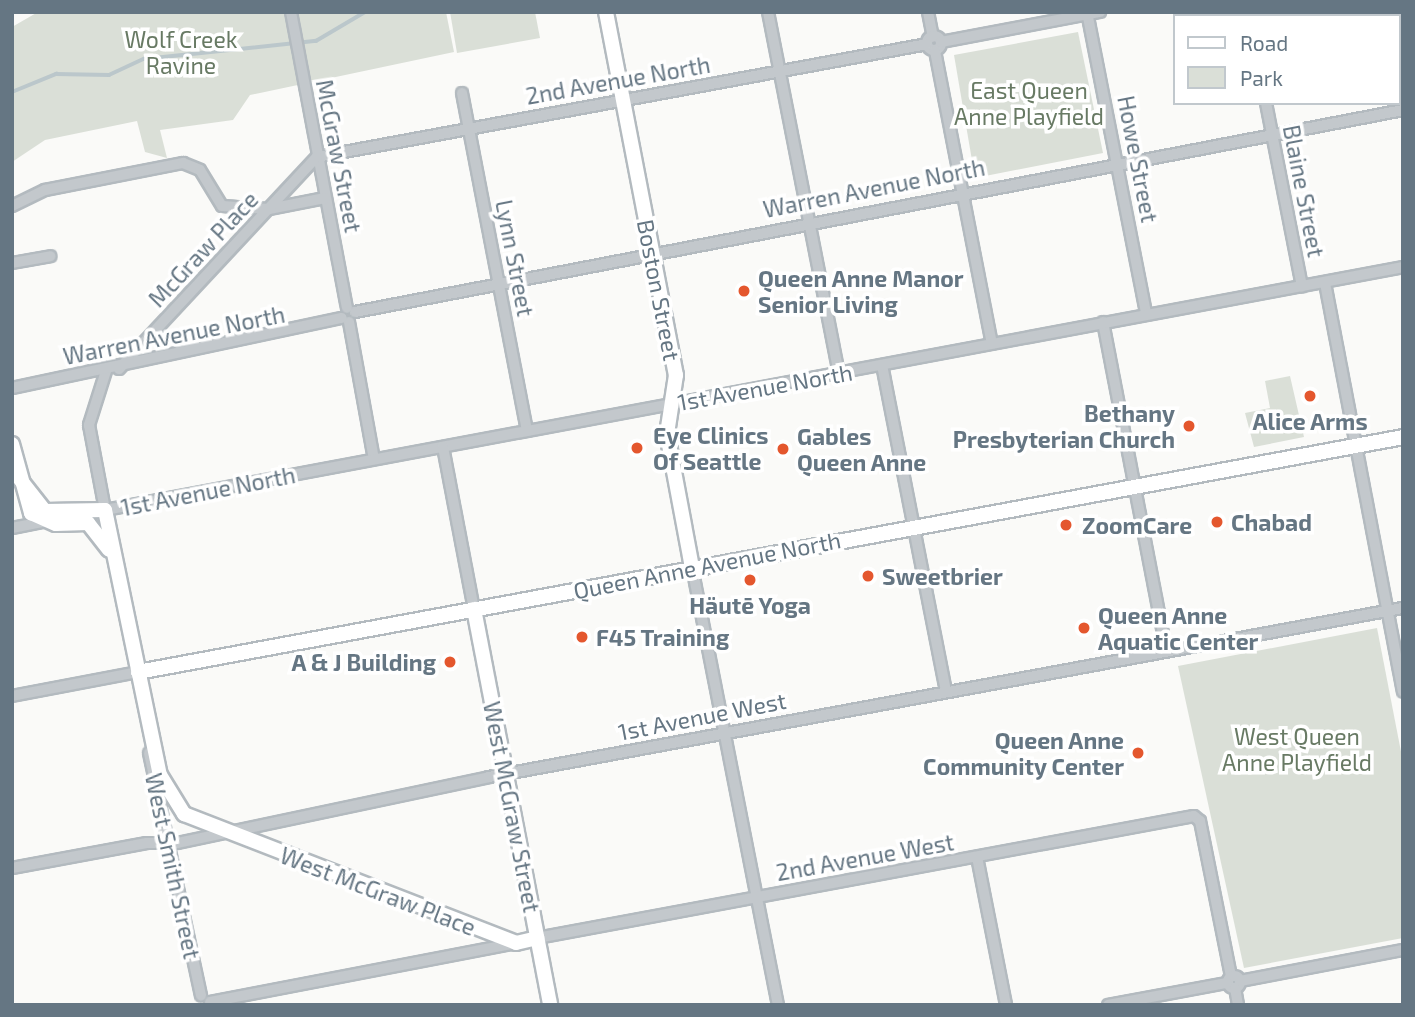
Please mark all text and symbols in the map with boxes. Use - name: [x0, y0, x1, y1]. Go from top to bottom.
- legend: [1174, 14, 1401, 105]
- park label: Wolf Creek Ravine: [124, 25, 238, 79]
- text: Road: [1240, 30, 1288, 55]
- street label: 2nd Avenue North: [523, 50, 713, 110]
- text: Park: [1240, 65, 1283, 90]
- park label: East Queen Anne Playfield: [954, 76, 1104, 130]
- street label: McGraw Street: [311, 77, 367, 235]
- street label: Howe Street: [1112, 93, 1164, 225]
- street label: Blaine Street: [1278, 123, 1330, 259]
- street label: Warren Avenue North: [760, 153, 988, 223]
- street label: McGraw Place: [142, 185, 264, 313]
- street label: Lynn Street: [490, 197, 540, 319]
- street label: Boston Street: [632, 217, 686, 363]
- place label: Queen Anne Manor Senior Living: [758, 264, 964, 318]
- marker: Queen Anne Manor Senior Living: [736, 283, 752, 299]
- street label: Warren Avenue North: [60, 300, 288, 370]
- street label: 1st Avenue North: [675, 358, 855, 416]
- marker: Alice Arms: [1302, 388, 1318, 404]
- place label: Bethany Presbyterian Church: [953, 399, 1175, 453]
- place label: Alice Arms: [1252, 407, 1368, 435]
- marker: Bethany Presbyterian Church: [1181, 418, 1197, 434]
- place label: Eye Clinics Of Seattle: [653, 421, 769, 475]
- place label: Gables Queen Anne: [797, 422, 927, 476]
- marker: Eye Clinics Of Seattle: [627, 438, 647, 458]
- marker: Gables Queen Anne: [775, 441, 791, 457]
- street label: 1st Avenue North: [118, 461, 298, 521]
- place label: Chabad: [1231, 508, 1312, 536]
- place label: ZoomCare: [1082, 511, 1192, 539]
- marker: Chabad: [1209, 514, 1225, 530]
- marker: ZoomCare: [1056, 515, 1076, 535]
- street label: Queen Anne Avenue North: [570, 525, 844, 605]
- place label: Sweetbrier: [882, 562, 1003, 590]
- marker: Sweetbrier: [860, 568, 876, 584]
- marker: Häutē Yoga: [742, 572, 758, 588]
- place label: Häutē Yoga: [689, 591, 811, 619]
- place label: Queen Anne Aquatic Center: [1098, 601, 1258, 655]
- marker: Queen Anne Aquatic Center: [1076, 620, 1092, 636]
- place label: F45 Training: [596, 623, 730, 651]
- marker: F45 Training: [574, 629, 590, 645]
- place label: A & J Building: [290, 648, 436, 676]
- marker: A & J Building: [442, 654, 458, 670]
- street label: 1st Avenue West: [615, 686, 789, 746]
- street label: West McGraw Street: [478, 699, 546, 915]
- park label: West Queen Anne Playfield: [1222, 722, 1372, 776]
- place label: Queen Anne Community Center: [923, 726, 1124, 780]
- marker: Queen Anne Community Center: [1130, 745, 1146, 761]
- street label: West Smith Street: [140, 771, 206, 961]
- street label: 2nd Avenue West: [773, 828, 957, 886]
- street label: West McGraw Place: [276, 841, 480, 941]

